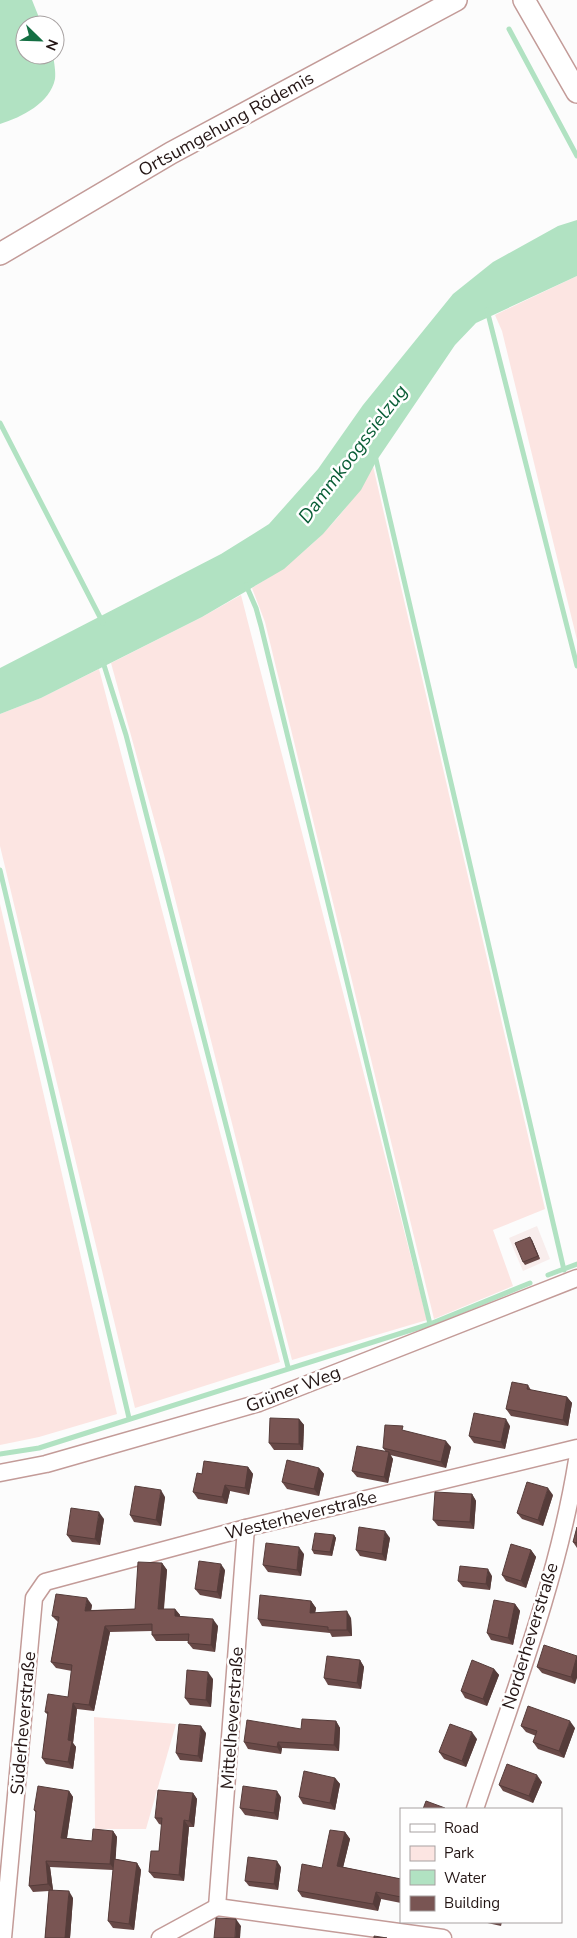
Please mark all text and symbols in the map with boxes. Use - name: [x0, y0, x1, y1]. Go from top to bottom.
- north arrow: [15, 15, 65, 65]
- text: N: [41, 36, 62, 53]
- street label: Ortsumgehung Rödemis: [134, 66, 318, 182]
- water label: Dammkoogssielzug: [292, 379, 414, 529]
- street label: Grüner Weg: [242, 1360, 344, 1418]
- street label: Westerheverstraße: [223, 1485, 379, 1545]
- street label: Norderheverstraße: [496, 1560, 564, 1712]
- street label: Mittelheverstraße: [215, 1646, 249, 1790]
- street label: Süderheverstraße: [5, 1650, 41, 1796]
- legend: [400, 1808, 562, 1923]
- text: Road: [444, 1818, 479, 1838]
- text: Park: [444, 1843, 474, 1863]
- text: Water: [444, 1868, 487, 1888]
- text: Building: [444, 1893, 500, 1913]

